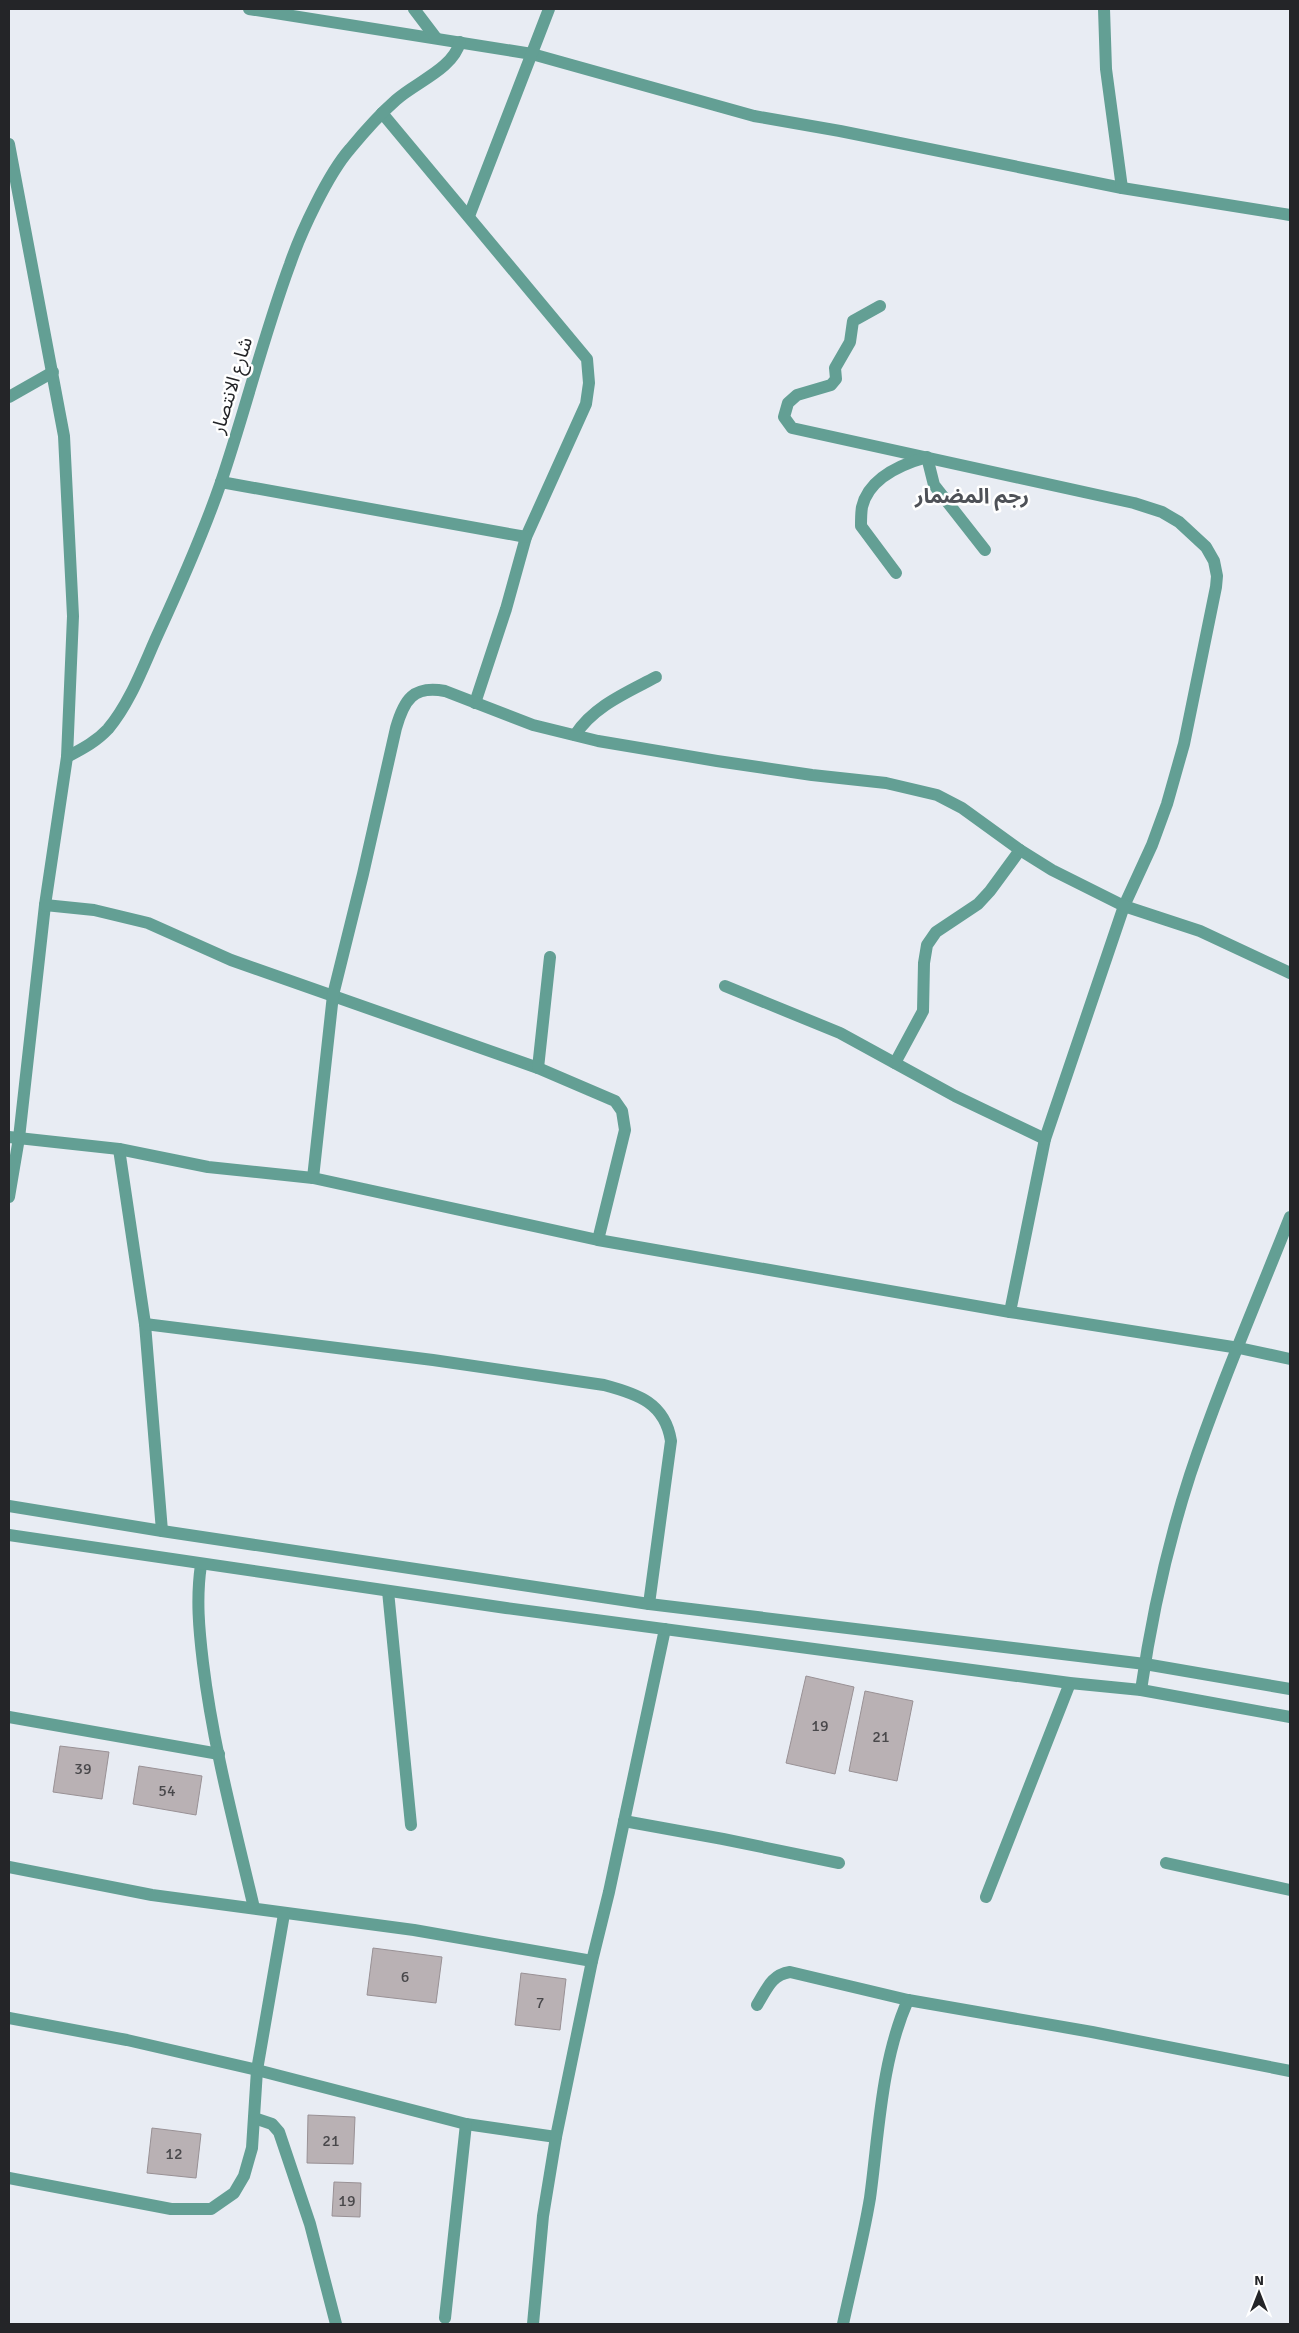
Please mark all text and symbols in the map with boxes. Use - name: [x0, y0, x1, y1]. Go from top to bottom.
- street label: شارع الانتصار: [206, 334, 259, 438]
- district label: رجم المضمار: [914, 483, 1029, 511]
- house number: 19: [811, 1716, 829, 1736]
- house number: 21: [872, 1727, 890, 1747]
- house number: 39: [74, 1759, 92, 1779]
- house number: 54: [158, 1781, 176, 1801]
- house number: 6: [401, 1967, 409, 1987]
- house number: 7: [536, 1993, 544, 2013]
- house number: 21: [322, 2131, 340, 2151]
- house number: 12: [165, 2144, 183, 2164]
- house number: 19: [338, 2191, 356, 2211]
- north arrow: [1234, 2268, 1284, 2318]
- text: N: [1254, 2272, 1264, 2289]

